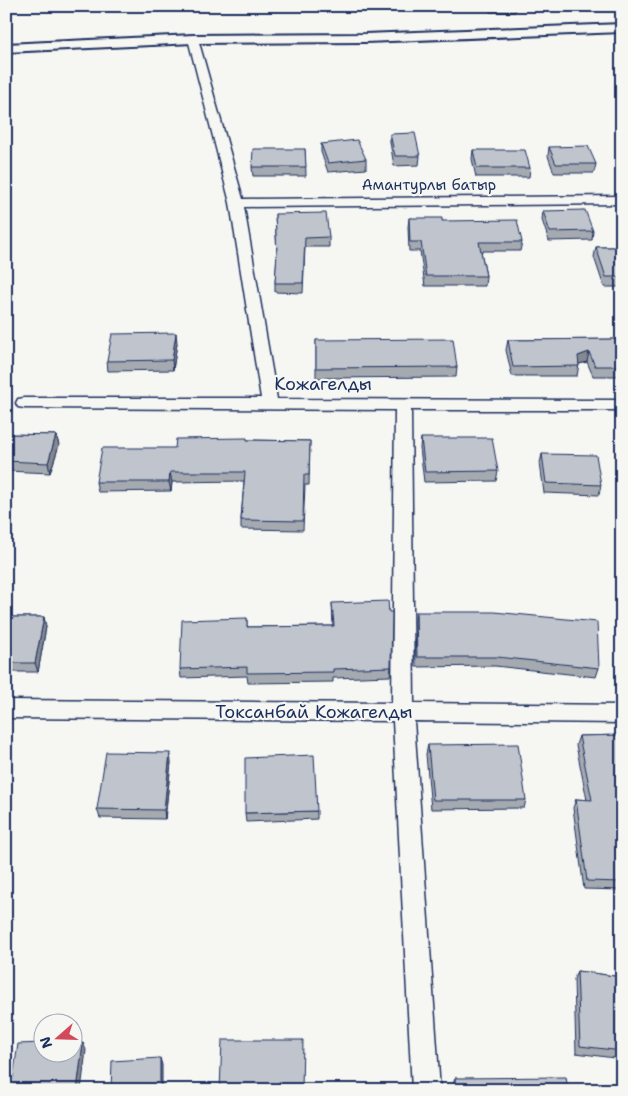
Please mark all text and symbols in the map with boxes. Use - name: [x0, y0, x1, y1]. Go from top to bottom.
- street label: Амантурлы батыр: [362, 175, 496, 195]
- street label: Кожагелды: [274, 372, 372, 396]
- street label: Токсанбай Кожагелды: [215, 700, 413, 724]
- north arrow: [32, 1014, 82, 1064]
- text: N: [35, 1034, 56, 1051]

